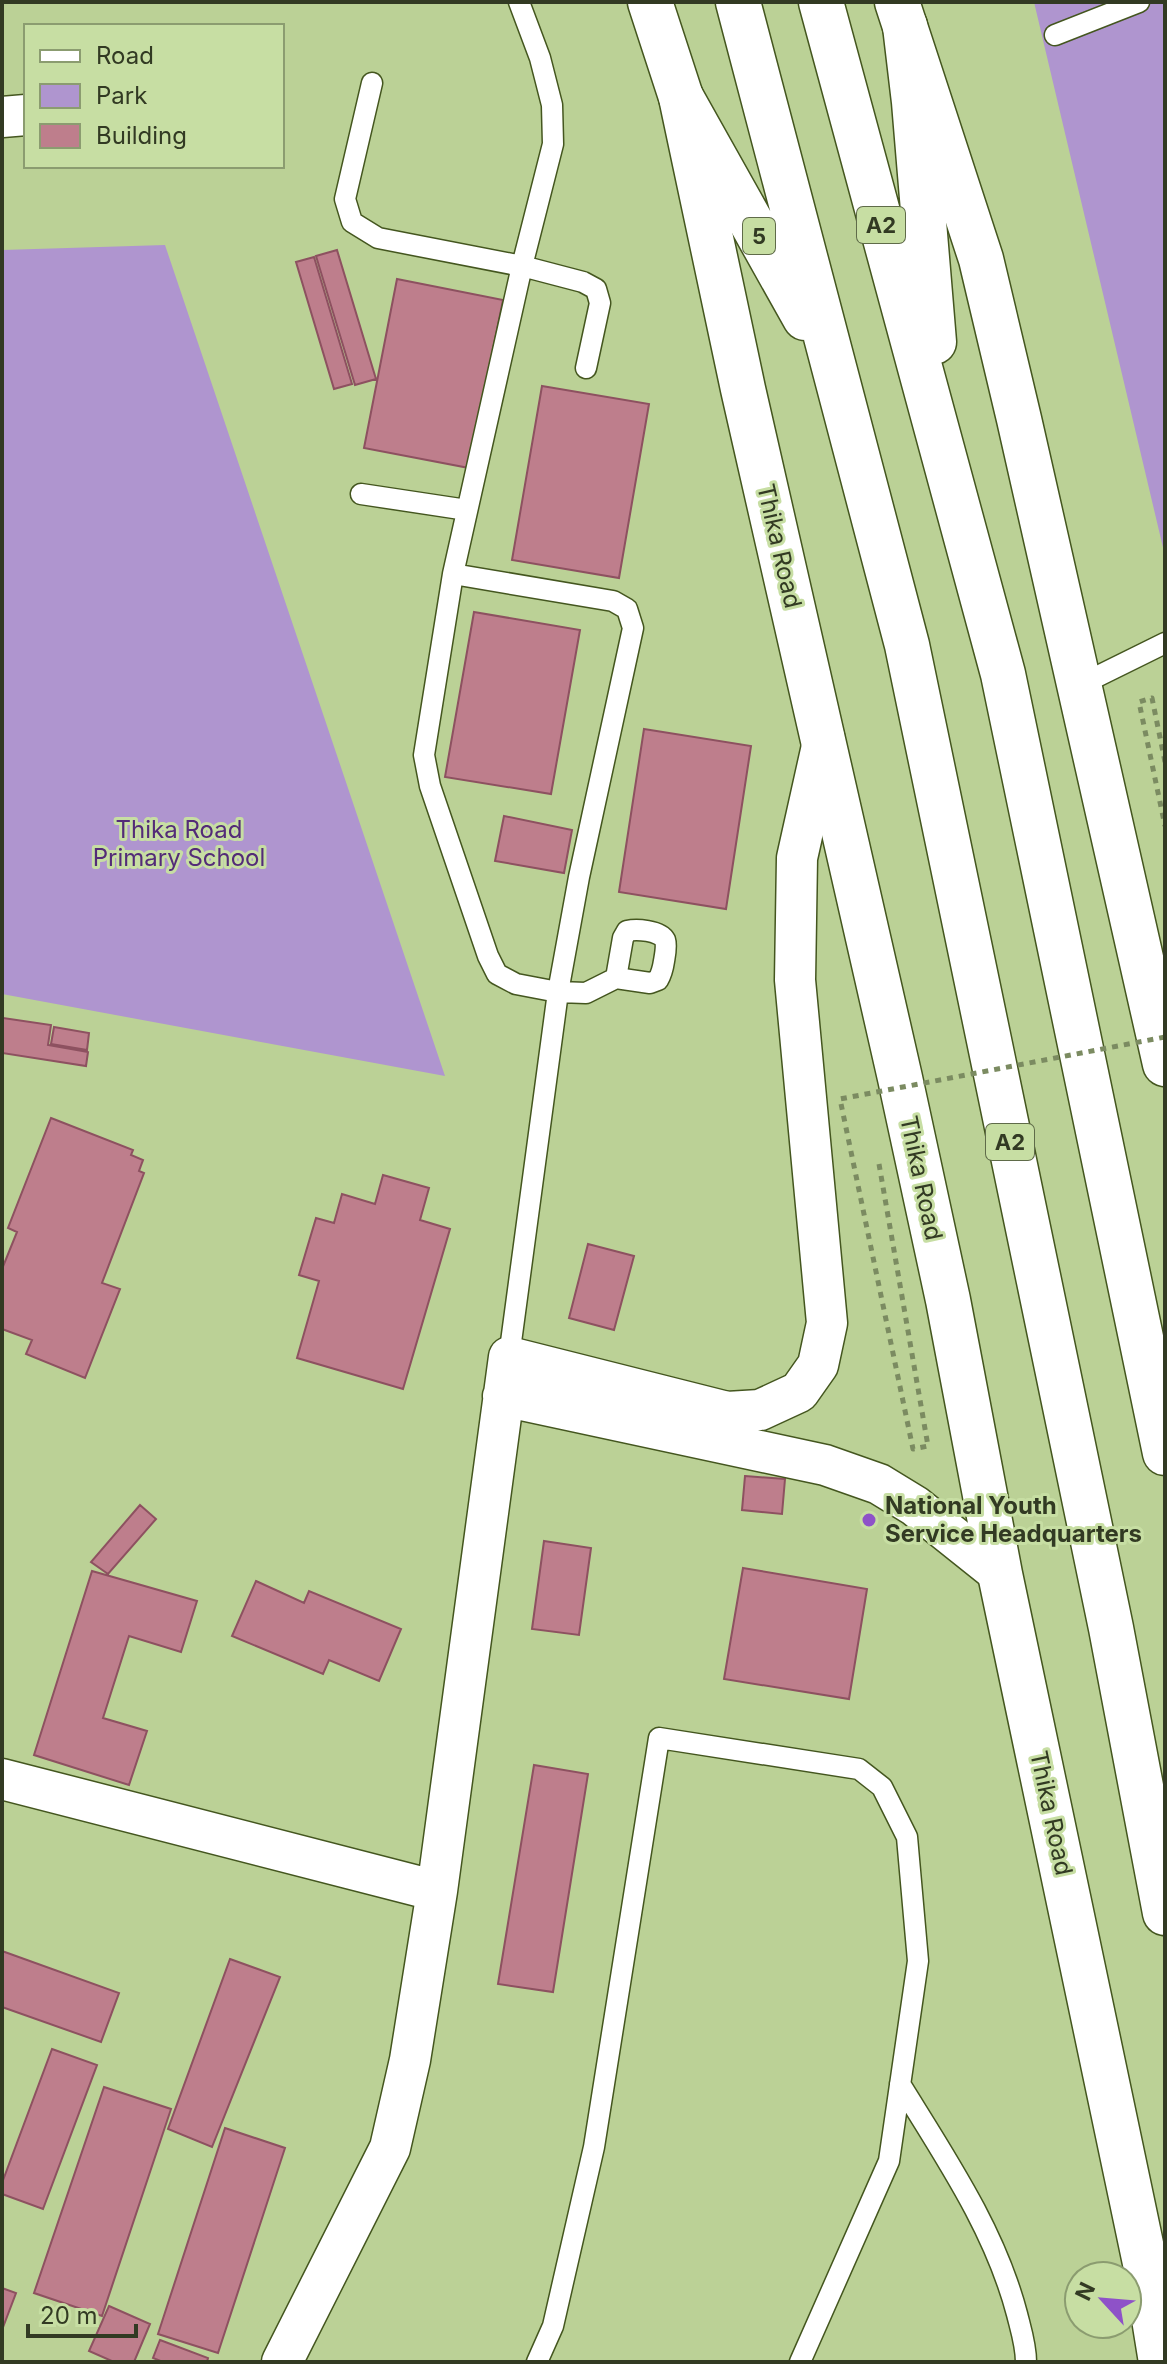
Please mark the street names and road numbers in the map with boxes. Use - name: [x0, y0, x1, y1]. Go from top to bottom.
- road number: A2: [857, 207, 905, 243]
- road number: 5: [743, 218, 775, 254]
- street label: Thika Road: [751, 481, 808, 611]
- street label: Thika Road: [894, 1113, 949, 1243]
- road number: A2: [986, 1124, 1034, 1160]
- street label: Thika Road: [1024, 1748, 1079, 1878]

